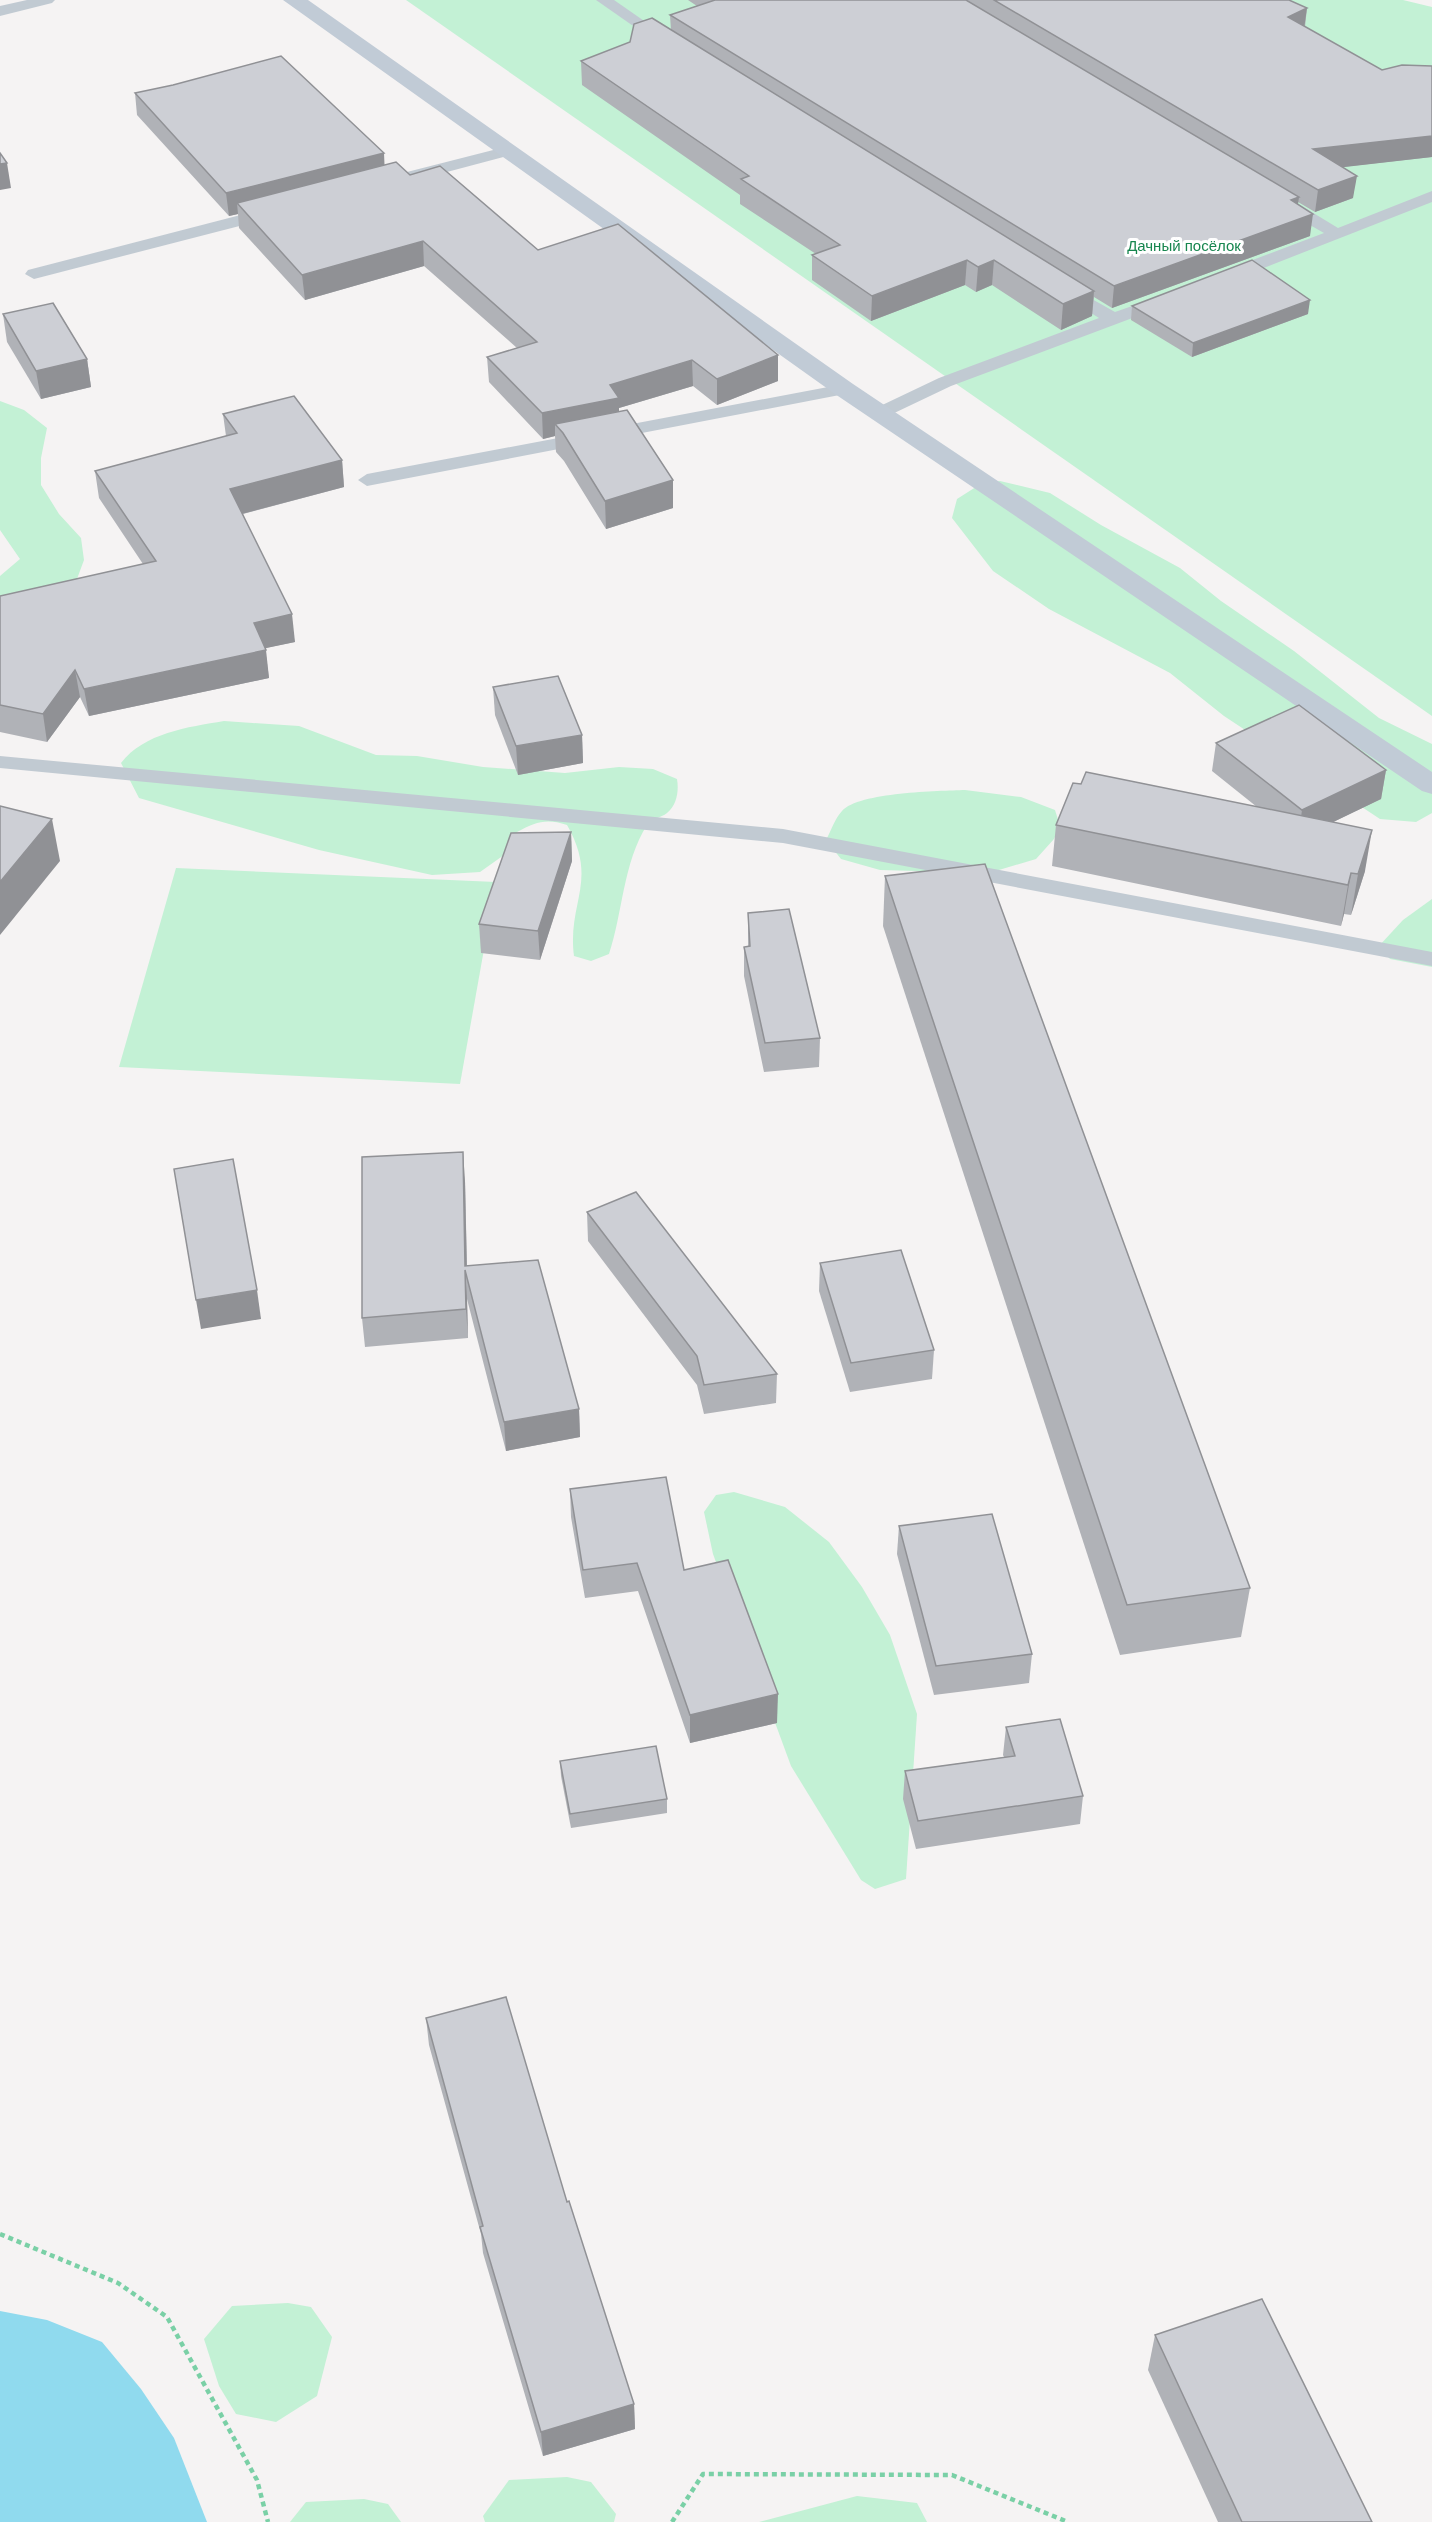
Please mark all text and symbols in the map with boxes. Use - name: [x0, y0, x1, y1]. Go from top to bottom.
- park label: Дачный посёлок: [1127, 237, 1241, 254]

